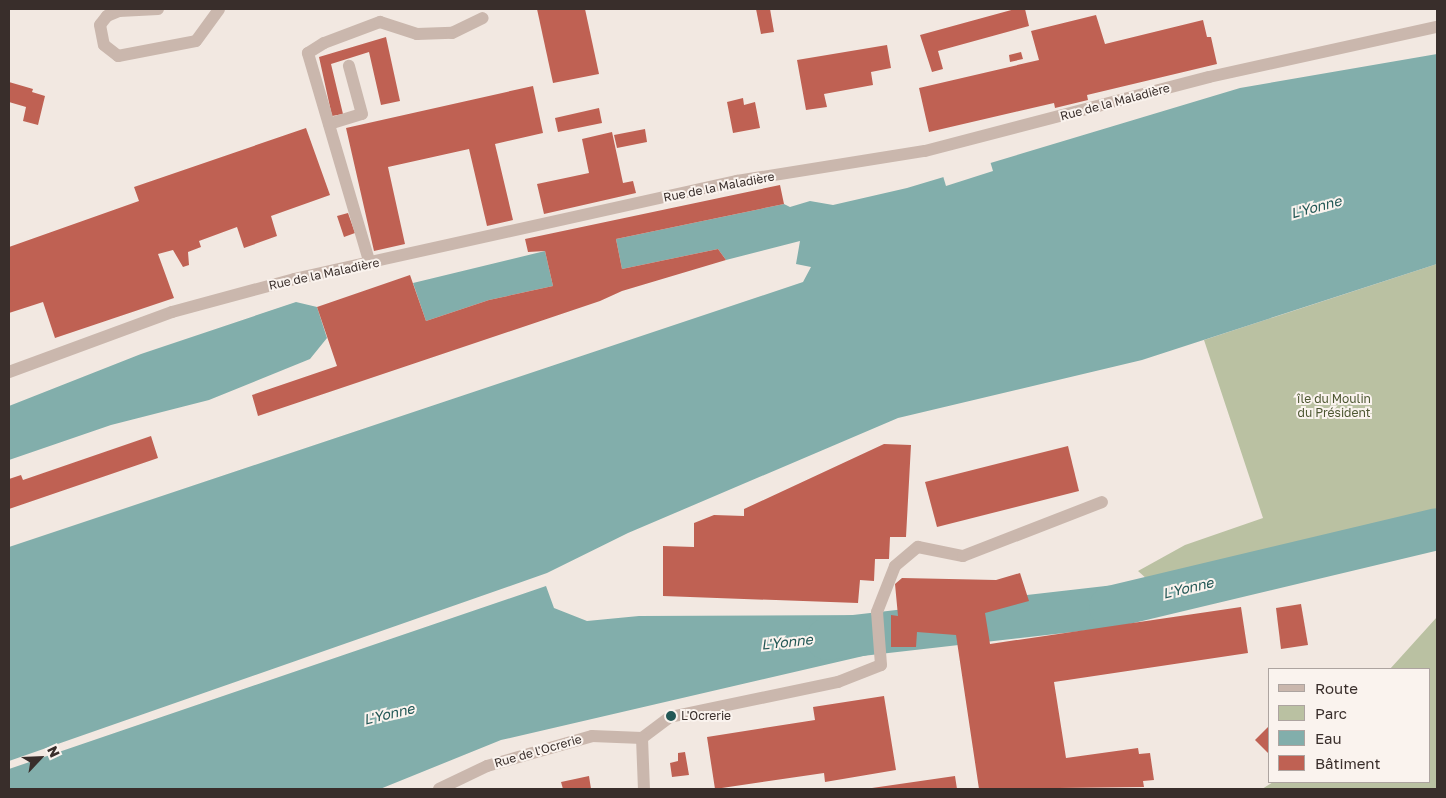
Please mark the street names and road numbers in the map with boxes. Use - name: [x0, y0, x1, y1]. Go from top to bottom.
- street label: Rue de la Maladière: [1059, 80, 1171, 124]
- street label: Rue de la Maladière: [662, 169, 776, 205]
- street label: Rue de la Maladière: [267, 255, 381, 293]
- street label: Rue de l'Ocrerie: [493, 732, 583, 770]

